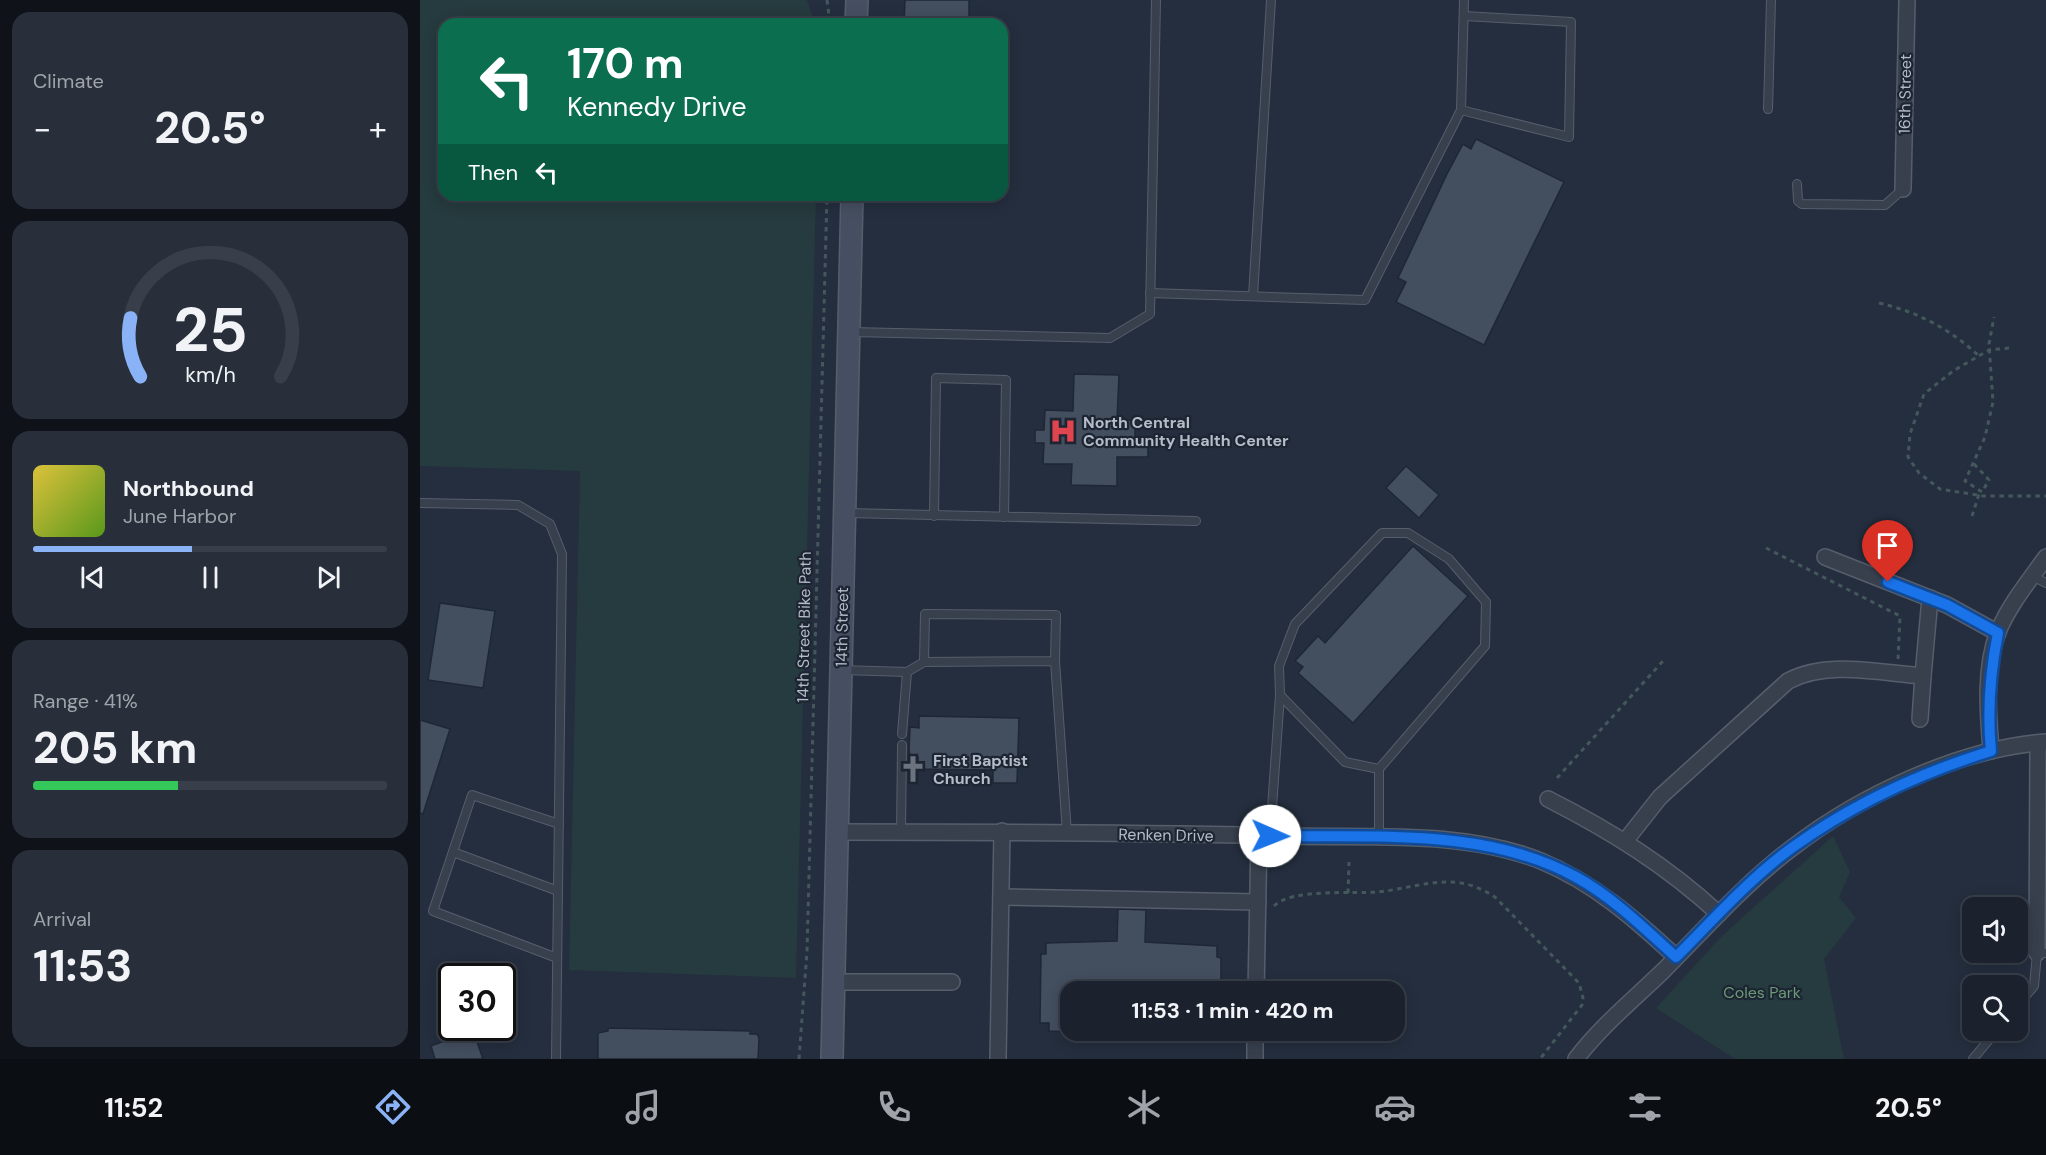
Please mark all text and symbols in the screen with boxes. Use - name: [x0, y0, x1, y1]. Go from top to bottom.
- text: 170 m: [567, 36, 684, 91]
- icon: left: [468, 42, 546, 120]
- street label: 16th Street: [1894, 54, 1916, 134]
- text: Climate: [33, 68, 104, 94]
- text: Kennedy Drive: [567, 89, 747, 124]
- text: 20.5°: [154, 98, 266, 157]
- text: −: [33, 107, 51, 150]
- text: +: [369, 107, 387, 150]
- icon: left: [530, 156, 563, 189]
- text: Then: [468, 158, 518, 187]
- text: 25: [173, 289, 247, 370]
- text: km/h: [185, 362, 235, 390]
- place label: North Central Community Health Center: [1083, 412, 1289, 451]
- hospital icon: North Central Community Health Center: [1048, 416, 1078, 446]
- text: Northbound: [123, 474, 254, 503]
- text: June Harbor: [123, 503, 236, 529]
- pin: [1862, 520, 1913, 582]
- icon: arrive: [1871, 529, 1904, 562]
- street label: 14th Street Bike Path: [792, 551, 816, 703]
- icon: previous: [76, 561, 109, 594]
- icon: pause: [194, 561, 227, 594]
- icon: next: [312, 561, 345, 594]
- street label: 14th Street: [831, 587, 853, 667]
- text: Range · 41%: [33, 688, 138, 714]
- text: 205 km: [33, 718, 197, 777]
- place label: First Baptist Church: [933, 750, 1028, 789]
- church icon: First Baptist Church: [898, 754, 928, 784]
- position arrow: [1238, 804, 1302, 868]
- street label: Renken Drive: [1118, 824, 1214, 846]
- map controls: [1962, 897, 2028, 1041]
- button: sound: [1962, 897, 2028, 963]
- text: Arrival: [33, 906, 91, 932]
- text: 11:53: [33, 936, 132, 995]
- speed limit sign: 30: [438, 963, 516, 1041]
- button: search: [1962, 975, 2028, 1041]
- park label: Coles Park: [1723, 982, 1801, 1003]
- text: 11:53 · 1 min · 420 m: [1131, 996, 1334, 1025]
- icon: directions: [372, 1086, 414, 1128]
- icon: music: [622, 1086, 664, 1128]
- icon: phone: [873, 1086, 915, 1128]
- icon: climate: [1123, 1086, 1165, 1128]
- icon: car: [1374, 1086, 1416, 1128]
- icon: filters: [1624, 1086, 1666, 1128]
- text: 11:52: [104, 1090, 163, 1125]
- text: 20.5°: [1875, 1090, 1942, 1125]

